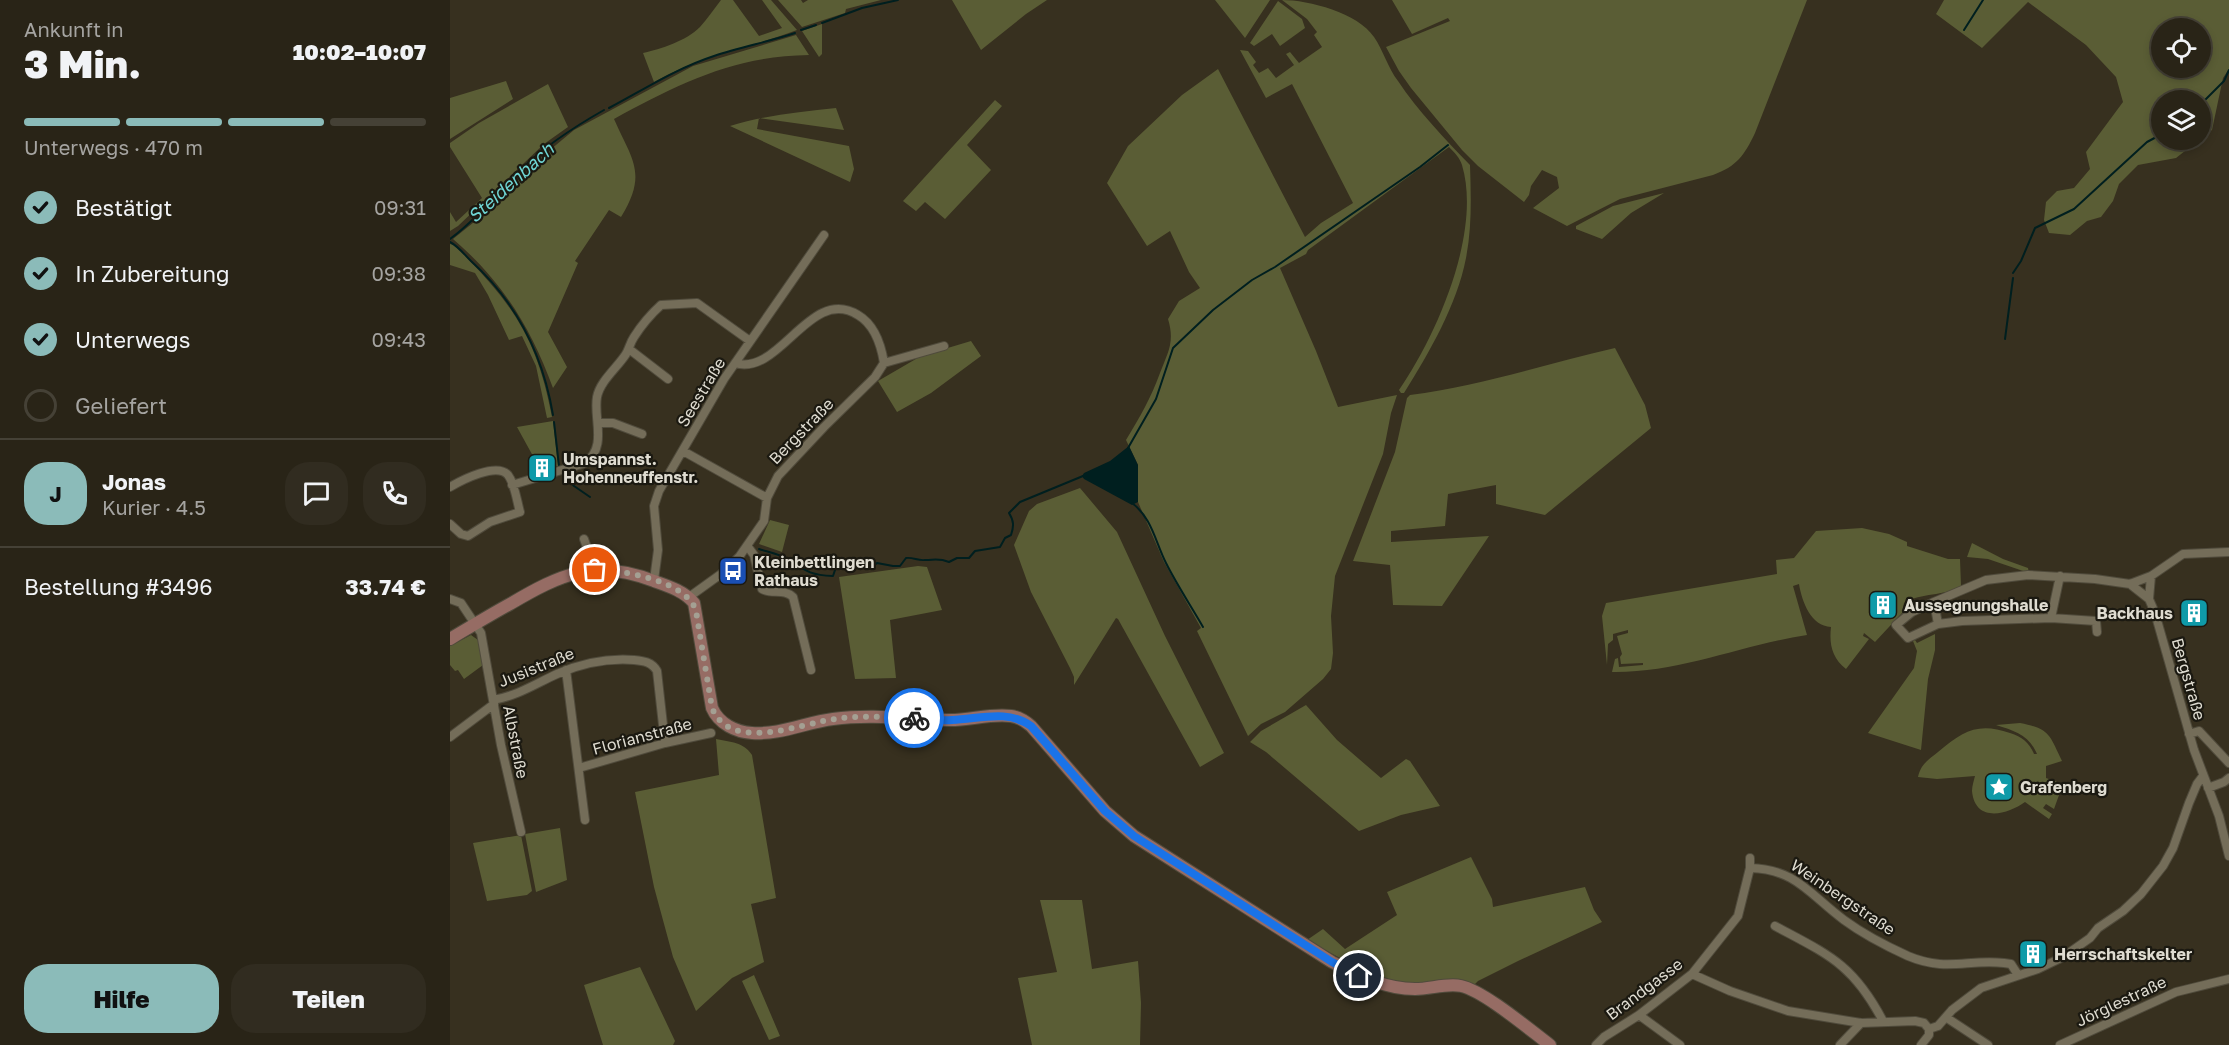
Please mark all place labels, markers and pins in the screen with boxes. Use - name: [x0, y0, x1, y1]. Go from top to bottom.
- place label: Umspannst. Hohenneuffenstr.: [563, 449, 698, 487]
- building icon: Umspannst. Hohenneuffenstr.: [526, 452, 558, 484]
- pin: [569, 544, 620, 595]
- place label: Kleinbettlingen Rathaus: [754, 552, 875, 590]
- bus stop icon: Kleinbettlingen Rathaus: [717, 555, 749, 587]
- building icon: Aussegnungshalle: [1867, 589, 1899, 621]
- place label: Aussegnungshalle: [1904, 595, 2049, 615]
- building icon: Backhaus: [2178, 597, 2210, 629]
- place label: Backhaus: [2097, 603, 2173, 623]
- place icon: Grafenberg: [1983, 771, 2015, 803]
- place label: Grafenberg: [2020, 777, 2107, 797]
- building icon: Herrschaftskelter: [2017, 938, 2049, 970]
- place label: Herrschaftskelter: [2054, 944, 2192, 964]
- pin: [1333, 950, 1384, 1001]

